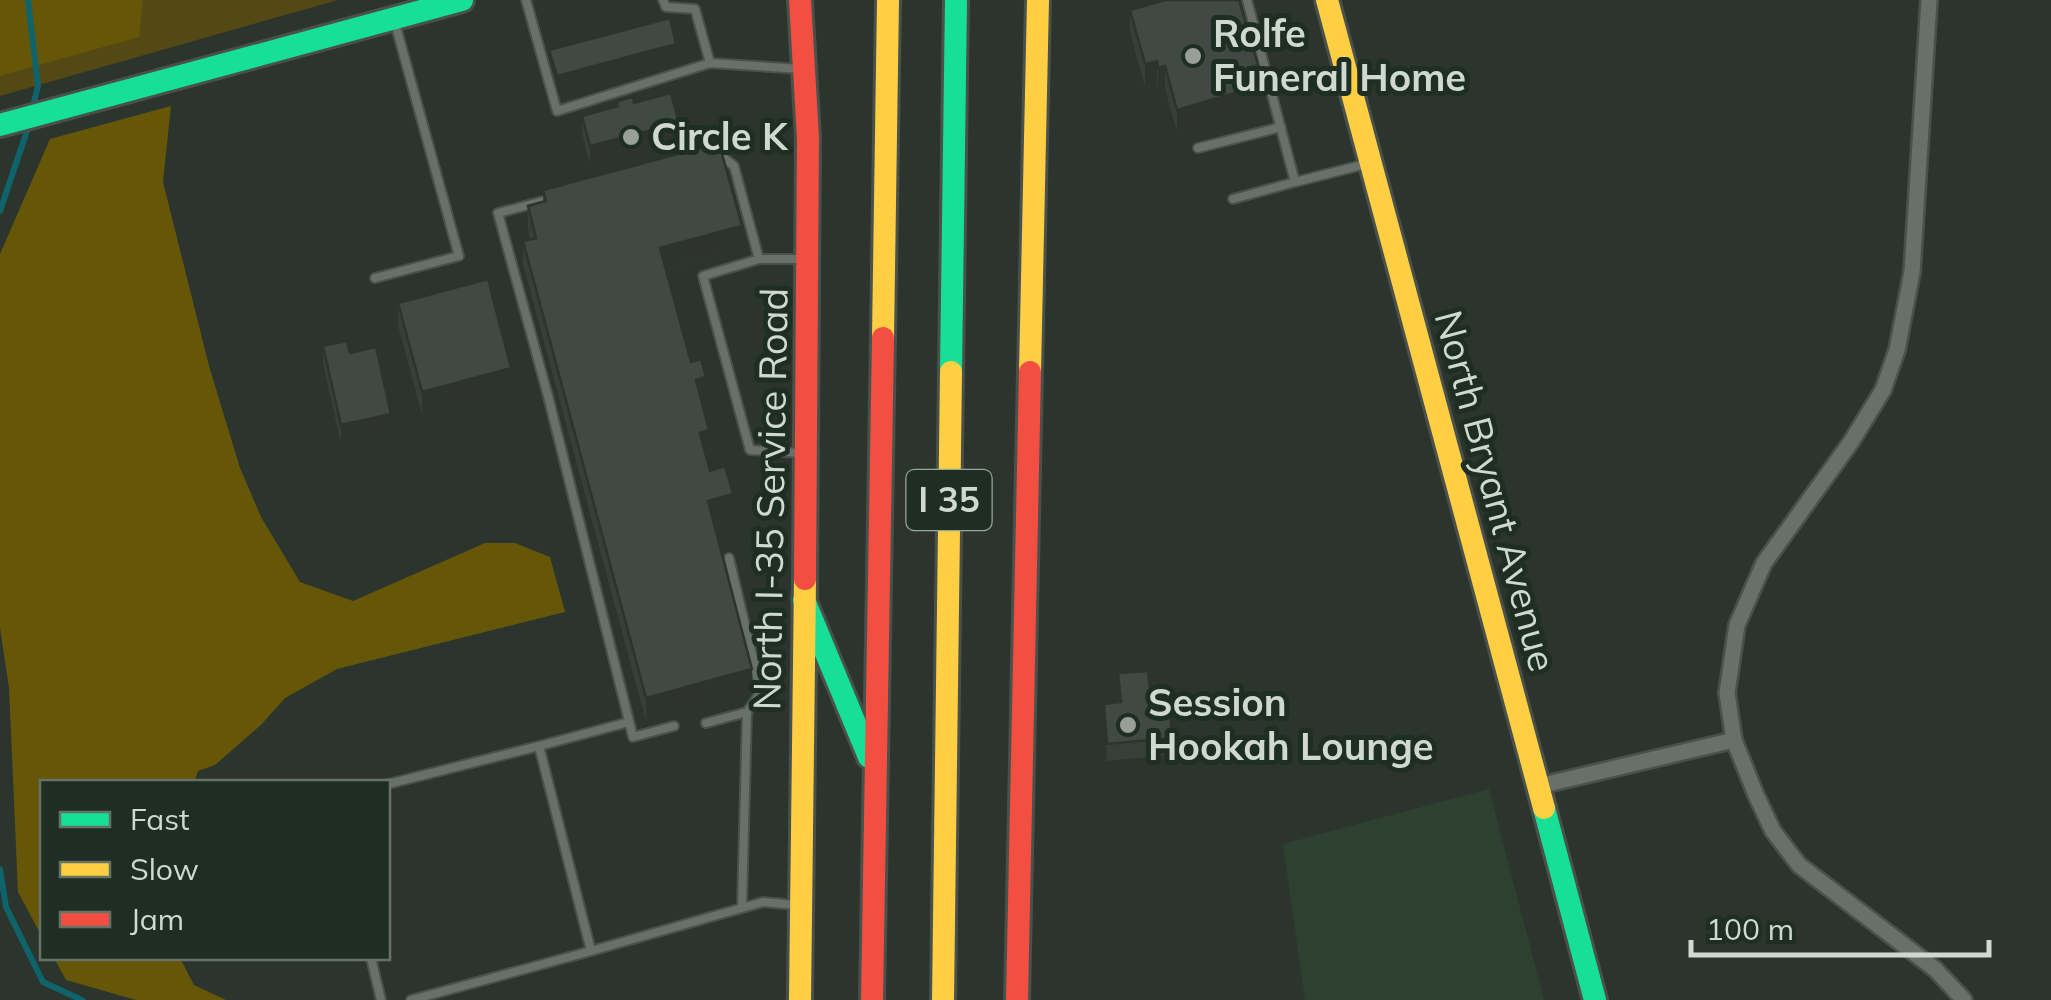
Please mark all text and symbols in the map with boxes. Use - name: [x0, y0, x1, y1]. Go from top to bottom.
- place label: Rolfe Funeral Home: [1213, 9, 1466, 101]
- marker: Rolfe Funeral Home: [1182, 45, 1204, 67]
- place label: Circle K: [651, 112, 789, 160]
- marker: Circle K: [620, 126, 642, 148]
- street label: North I-35 Service Road: [742, 287, 798, 711]
- street label: North Bryant Avenue: [1425, 305, 1567, 676]
- road number: I 35: [906, 470, 992, 530]
- place label: Session Hookah Lounge: [1148, 678, 1434, 770]
- marker: Session Hookah Lounge: [1117, 714, 1139, 736]
- legend: [40, 780, 390, 960]
- text: Fast: [130, 800, 190, 838]
- text: Slow: [130, 850, 199, 888]
- scale bar: [1691, 895, 1988, 957]
- text: Jam: [130, 900, 184, 938]
- text: 100 m: [1706, 910, 1794, 948]

